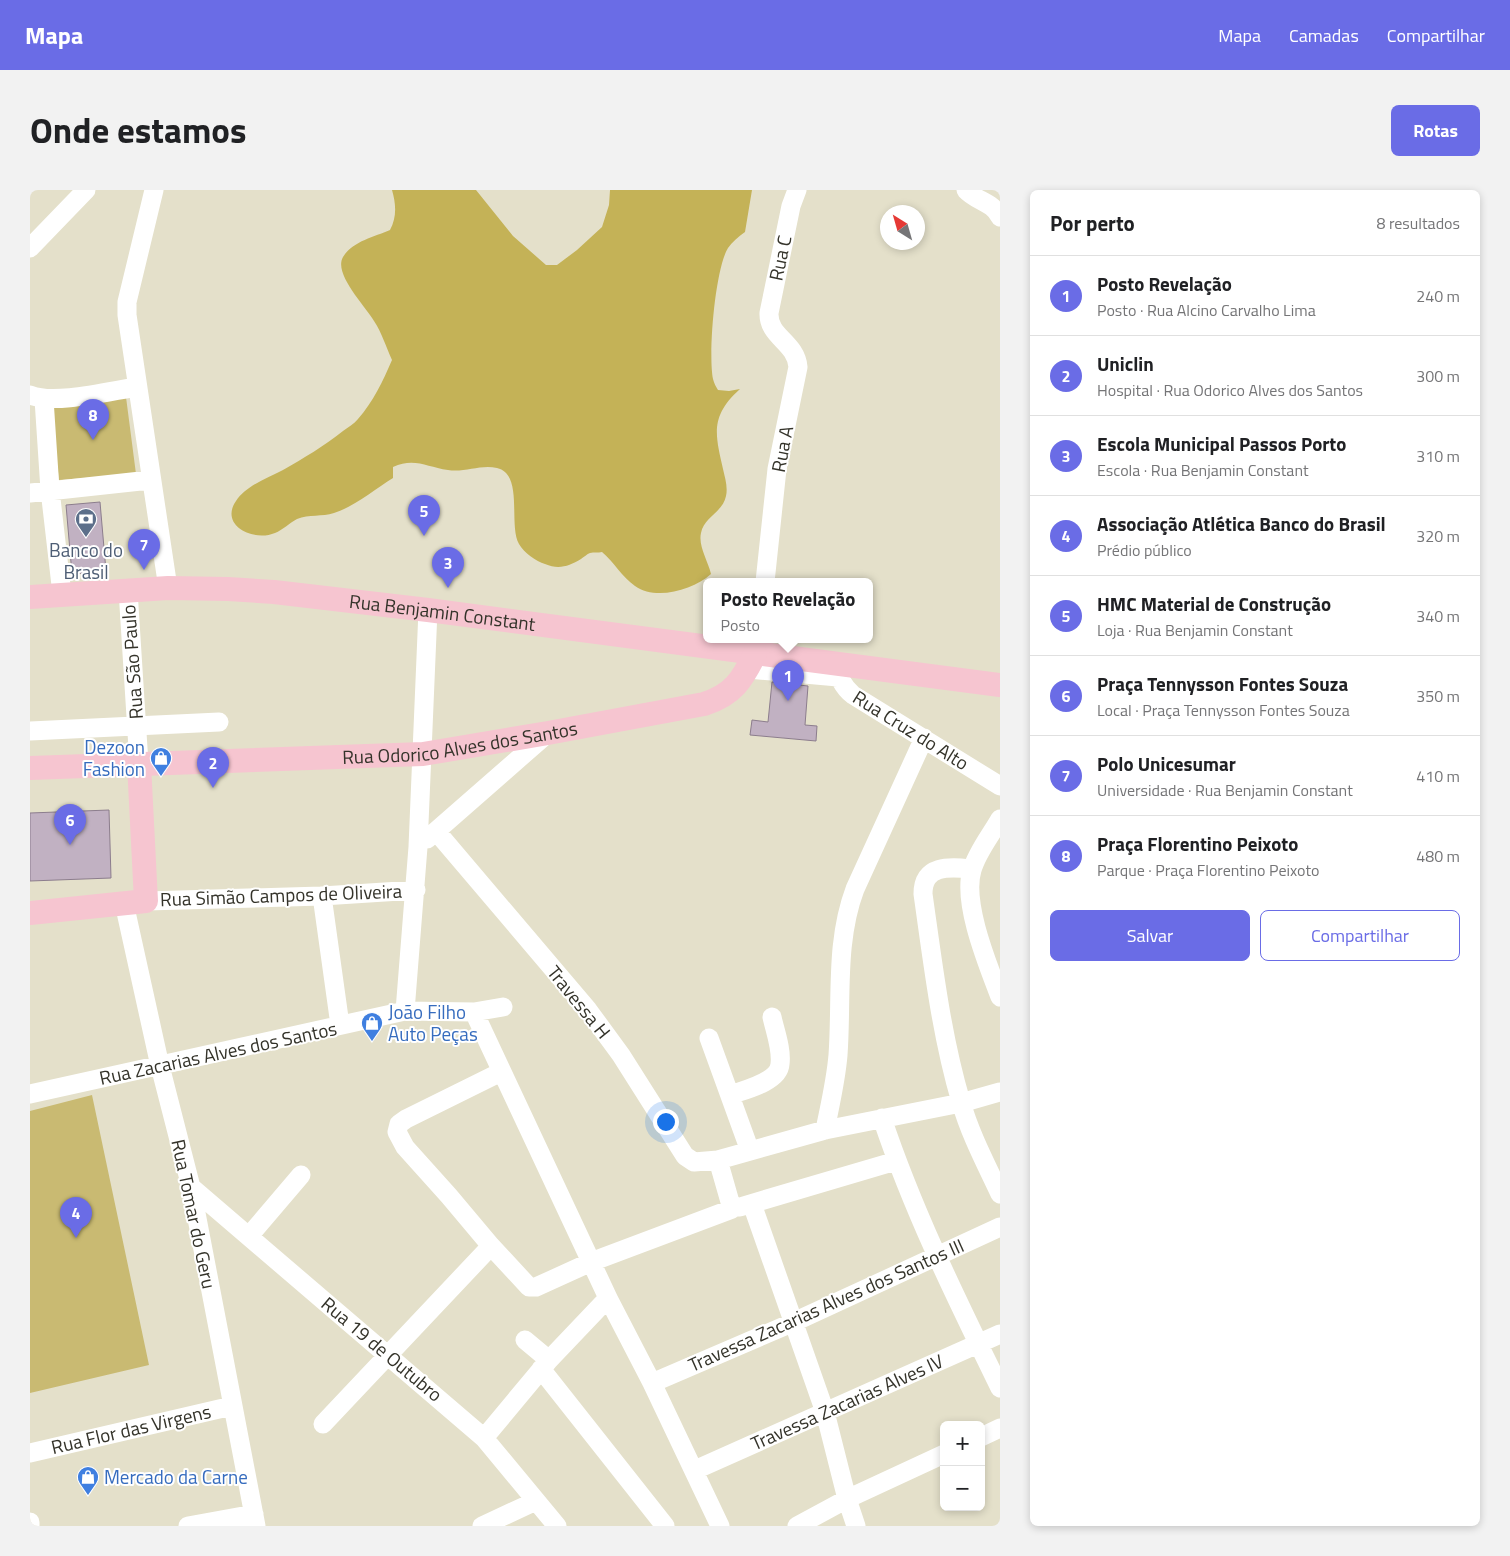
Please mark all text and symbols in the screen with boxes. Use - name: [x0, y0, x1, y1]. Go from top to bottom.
- text: Mapa: [25, 17, 83, 53]
- text: Mapa: [1218, 22, 1261, 49]
- text: Camadas: [1289, 22, 1359, 49]
- text: Compartilhar: [1387, 22, 1485, 49]
- text: Onde estamos: [30, 103, 246, 157]
- button: Rotas: [1391, 105, 1480, 156]
- north arrow: [880, 205, 925, 250]
- text: Por perto: [1050, 207, 1135, 239]
- text: 8 resultados: [1376, 211, 1460, 235]
- street label: Rua C: [761, 232, 798, 283]
- text: Posto Revelação: [1097, 269, 1232, 298]
- text: 1: [1062, 284, 1070, 308]
- text: 240 m: [1416, 284, 1460, 308]
- text: Posto · Rua Alcino Carvalho Lima: [1097, 298, 1316, 322]
- text: Uniclin: [1097, 349, 1154, 378]
- text: 2: [1062, 364, 1070, 388]
- text: 300 m: [1416, 364, 1460, 388]
- text: Hospital · Rua Odorico Alves dos Santos: [1097, 378, 1363, 402]
- pin: 8: [77, 399, 109, 440]
- street label: Rua A: [763, 423, 800, 475]
- text: Escola Municipal Passos Porto: [1097, 429, 1346, 458]
- text: 3: [1062, 444, 1070, 468]
- text: 310 m: [1416, 444, 1460, 468]
- text: Escola · Rua Benjamin Constant: [1097, 458, 1309, 482]
- pin: 5: [408, 495, 440, 536]
- bank icon: Banco do Brasil: [74, 507, 98, 538]
- text: Associação Atlética Banco do Brasil: [1097, 509, 1386, 538]
- text: 4: [1062, 524, 1070, 548]
- text: 320 m: [1416, 524, 1460, 548]
- pin: 7: [128, 529, 160, 570]
- place label: Banco do Brasil: [49, 535, 123, 586]
- text: Prédio público: [1097, 538, 1192, 562]
- pin: 3: [432, 547, 464, 588]
- popup: [703, 578, 873, 643]
- text: Posto Revelação: [721, 584, 855, 613]
- street label: Rua Benjamin Constant: [348, 586, 538, 638]
- text: HMC Material de Construção: [1097, 589, 1331, 618]
- street label: Rua São Paulo: [113, 604, 150, 720]
- text: 5: [1062, 604, 1070, 628]
- text: 340 m: [1416, 604, 1460, 628]
- text: Posto: [721, 613, 760, 637]
- text: Loja · Rua Benjamin Constant: [1097, 618, 1293, 642]
- pin: 1: [772, 660, 804, 701]
- text: Praça Tennysson Fontes Souza: [1097, 669, 1348, 698]
- street label: Rua Cruz do Alto: [848, 682, 975, 777]
- text: 6: [1062, 684, 1070, 708]
- text: 350 m: [1416, 684, 1460, 708]
- text: Local · Praça Tennysson Fontes Souza: [1097, 698, 1350, 722]
- street label: Rua Odorico Alves dos Santos: [342, 713, 580, 771]
- place label: Dezoon Fashion: [83, 732, 145, 783]
- shop icon: Dezoon Fashion: [149, 746, 173, 777]
- pin: 2: [197, 747, 229, 788]
- text: Polo Unicesumar: [1097, 749, 1236, 778]
- text: 7: [1062, 764, 1070, 788]
- text: 410 m: [1416, 764, 1460, 788]
- text: Universidade · Rua Benjamin Constant: [1097, 778, 1353, 802]
- pin: 6: [54, 804, 86, 845]
- text: Praça Florentino Peixoto: [1097, 829, 1298, 858]
- text: 8: [1062, 844, 1070, 868]
- text: 480 m: [1416, 844, 1460, 868]
- text: Parque · Praça Florentino Peixoto: [1097, 858, 1320, 882]
- street label: Rua Simão Campos de Oliveira: [160, 876, 403, 913]
- button: Salvar: [1050, 910, 1250, 961]
- button: Compartilhar: [1260, 910, 1460, 961]
- street label: Travessa H: [541, 959, 618, 1045]
- place label: João Filho Auto Peças: [388, 997, 478, 1048]
- shop icon: João Filho Auto Peças: [360, 1011, 384, 1042]
- street label: Rua Zacarias Alves dos Santos: [96, 1013, 339, 1092]
- your location: [653, 1109, 679, 1135]
- street label: Rua Tomar do Geru: [164, 1136, 224, 1291]
- pin: 4: [60, 1197, 92, 1238]
- street label: Travessa Zacarias Alves dos Santos III: [683, 1230, 968, 1379]
- street label: Rua 19 de Outubro: [315, 1289, 449, 1408]
- street label: Travessa Zacarias Alves IV: [746, 1346, 948, 1457]
- street label: Rua Flor das Virgens: [48, 1396, 214, 1461]
- map controls: [940, 1421, 985, 1511]
- button: +: [940, 1421, 985, 1466]
- place label: Mercado da Carne: [104, 1462, 248, 1491]
- shop icon: Mercado da Carne: [76, 1465, 100, 1496]
- button: −: [940, 1466, 985, 1511]

